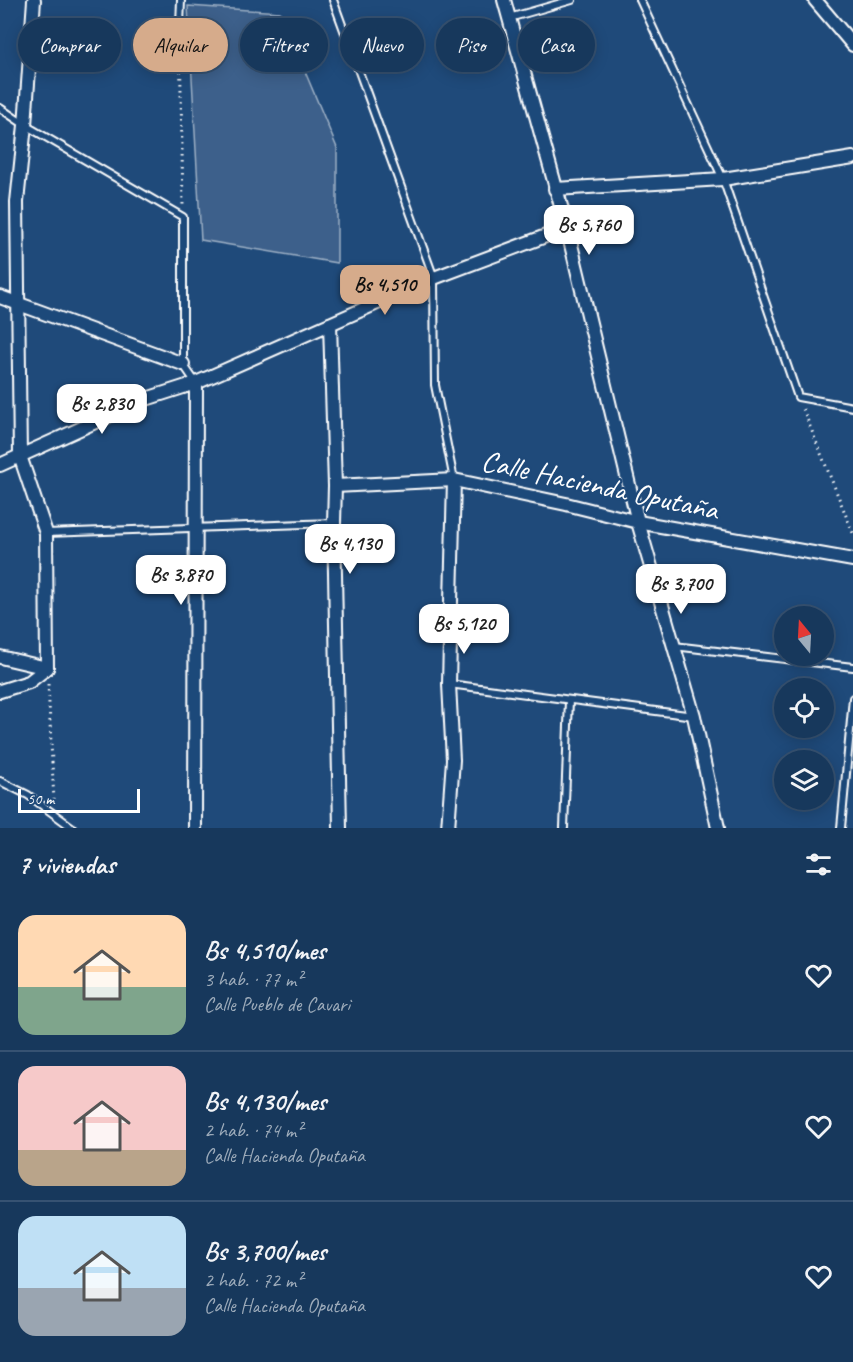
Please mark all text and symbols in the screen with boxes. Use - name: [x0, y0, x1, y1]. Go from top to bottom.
- chip: Comprar: [18, 18, 121, 72]
- chip: Alquilar: [133, 18, 228, 72]
- chip: Filtros: [240, 18, 328, 72]
- chip: Nuevo: [340, 18, 424, 72]
- chip: Piso: [436, 18, 506, 72]
- chip: Casa: [518, 18, 595, 72]
- pin: Bs 5,760: [527, 205, 651, 256]
- text: Bs 5,760: [558, 212, 620, 237]
- pin: Bs 4,510: [323, 265, 447, 316]
- text: Bs 4,510: [354, 272, 416, 297]
- pin: Bs 2,830: [40, 384, 164, 435]
- text: Bs 2,830: [71, 391, 133, 416]
- street label: Calle Hacienda Oputaña: [478, 441, 724, 529]
- pin: Bs 4,130: [288, 524, 412, 575]
- text: Bs 4,130: [319, 531, 381, 556]
- pin: Bs 3,870: [119, 555, 243, 606]
- text: Bs 3,870: [150, 562, 212, 587]
- pin: Bs 3,700: [619, 564, 743, 615]
- text: Bs 3,700: [650, 571, 712, 596]
- pin: Bs 5,120: [402, 604, 526, 655]
- north arrow: [774, 606, 834, 666]
- map controls: [774, 606, 834, 810]
- text: Bs 5,120: [433, 611, 495, 636]
- button: locate: [774, 678, 834, 738]
- button: layers: [774, 750, 834, 810]
- scale bar: [18, 786, 140, 814]
- text: 50 m: [27, 789, 54, 809]
- text: 7 viviendas: [18, 848, 115, 881]
- icon: filters: [802, 848, 835, 881]
- text: Bs 4,510/mes: [204, 934, 326, 967]
- icon: home: [66, 939, 138, 1011]
- icon: heart: [802, 959, 835, 992]
- text: 3 hab. · 77 m²: [204, 967, 302, 992]
- text: Calle Pueblo de Cavari: [204, 992, 350, 1017]
- text: Bs 4,130/mes: [204, 1085, 326, 1118]
- icon: home: [66, 1090, 138, 1162]
- icon: heart: [802, 1110, 835, 1143]
- text: 2 hab. · 74 m²: [204, 1118, 302, 1143]
- text: Calle Hacienda Oputaña: [204, 1143, 365, 1168]
- text: Bs 3,700/mes: [204, 1235, 326, 1268]
- icon: home: [66, 1240, 138, 1312]
- icon: heart: [802, 1260, 835, 1293]
- text: 2 hab. · 72 m²: [204, 1268, 302, 1293]
- text: Calle Hacienda Oputaña: [204, 1293, 365, 1318]

